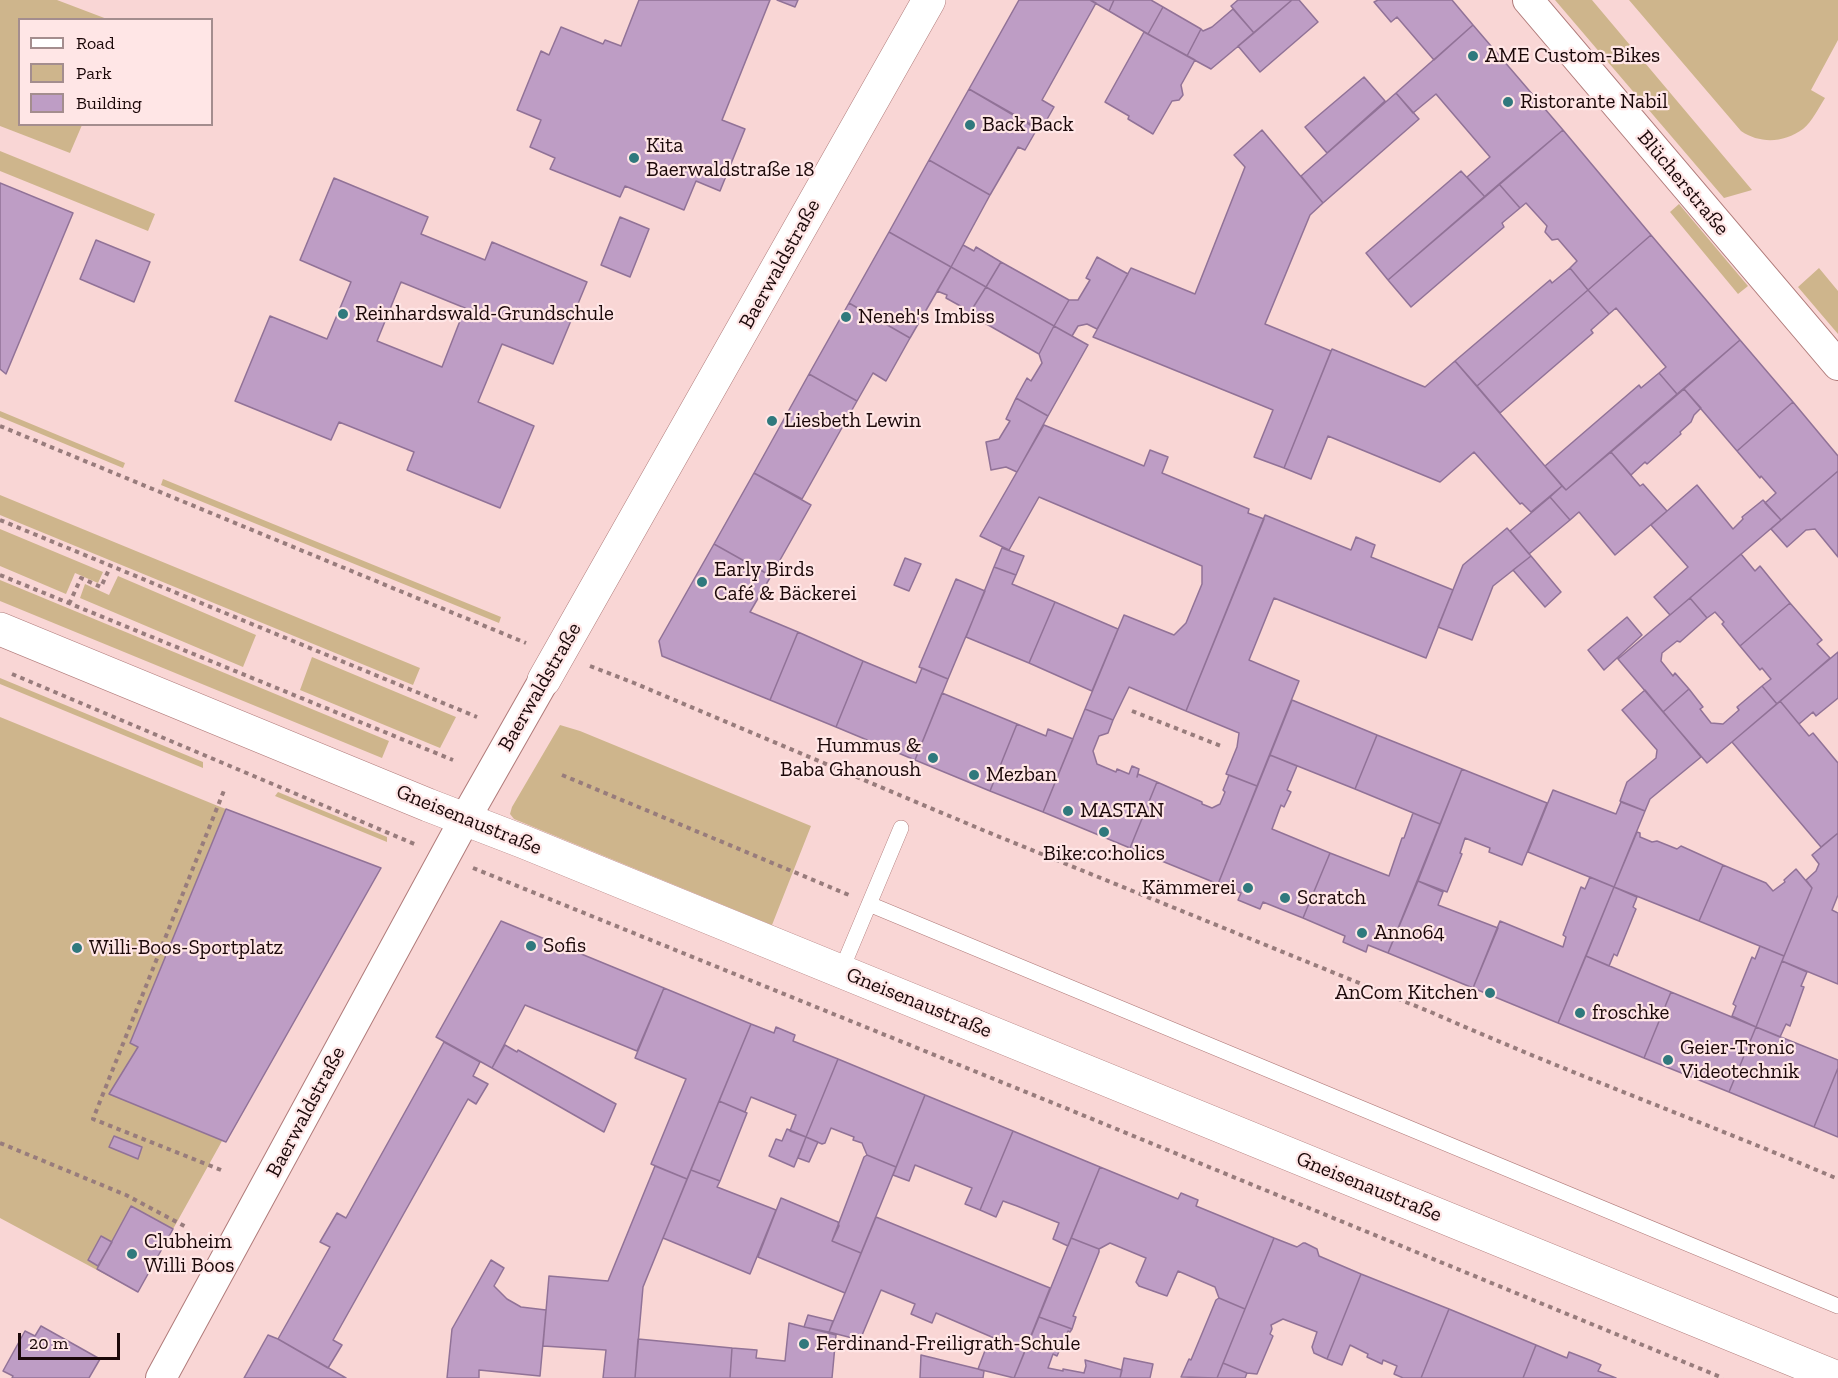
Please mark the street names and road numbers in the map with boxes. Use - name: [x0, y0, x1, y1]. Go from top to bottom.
- street label: Blücherstraße: [1632, 125, 1734, 241]
- street label: Baerwaldstraße: [734, 195, 826, 333]
- street label: Baerwaldstraße: [493, 618, 587, 756]
- street label: Gneisenaustraße: [393, 779, 545, 861]
- street label: Gneisenaustraße: [843, 962, 995, 1044]
- street label: Baerwaldstraße: [261, 1042, 351, 1182]
- street label: Gneisenaustraße: [1293, 1146, 1445, 1228]

